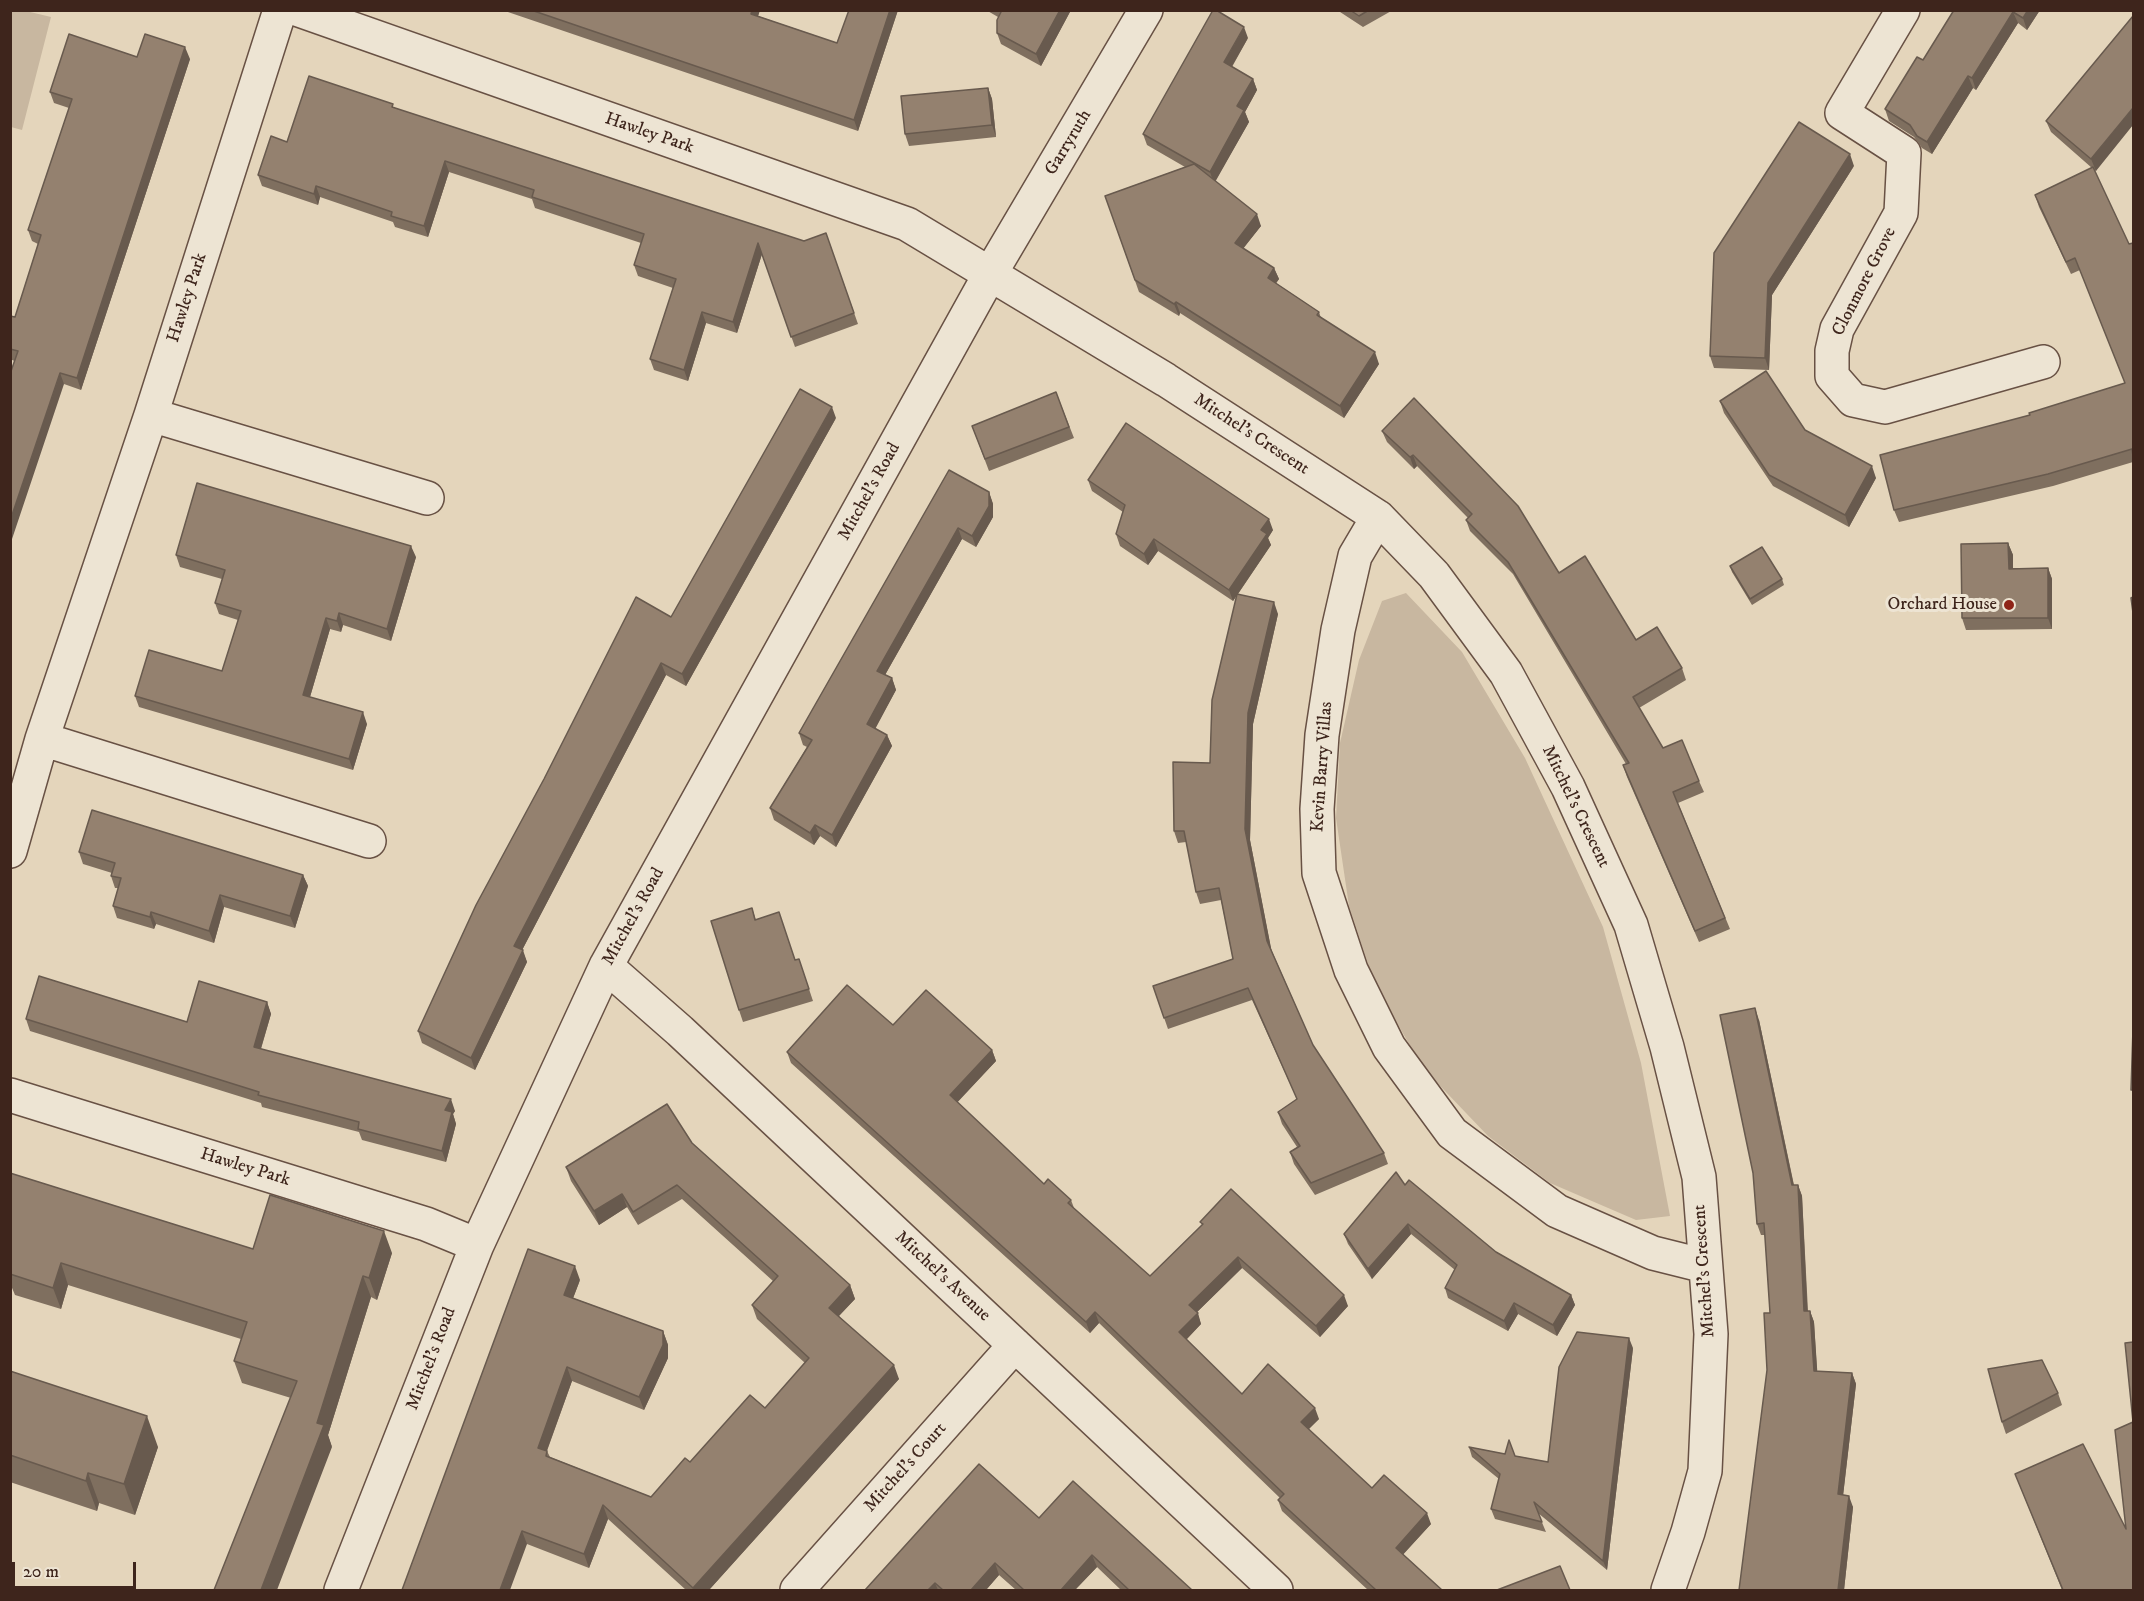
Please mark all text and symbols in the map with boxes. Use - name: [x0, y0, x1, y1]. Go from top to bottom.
- street label: Garryruth: [1041, 106, 1097, 180]
- street label: Hawley Park: [602, 109, 696, 159]
- street label: Clonmore Grove: [1828, 224, 1902, 340]
- street label: Hawley Park: [163, 251, 213, 345]
- street label: Mitchel's Crescent: [1189, 390, 1313, 480]
- street label: Mitchel's Road: [834, 439, 906, 545]
- place label: Orchard House: [1888, 594, 1997, 616]
- marker: Orchard House: [2002, 598, 2016, 612]
- street label: Kevin Barry Villas: [1308, 701, 1338, 833]
- street label: Mitchel's Crescent: [1536, 742, 1614, 872]
- street label: Mitchel's Road: [598, 864, 670, 970]
- street label: Hawley Park: [198, 1144, 292, 1192]
- street label: Mitchel's Crescent: [1690, 1204, 1720, 1338]
- street label: Mitchel's Avenue: [890, 1227, 994, 1327]
- street label: Mitchel's Road: [403, 1305, 461, 1413]
- street label: Mitchel's Court: [860, 1419, 952, 1517]
- scale bar: [15, 1550, 140, 1588]
- text: 20 m: [23, 1561, 59, 1583]

